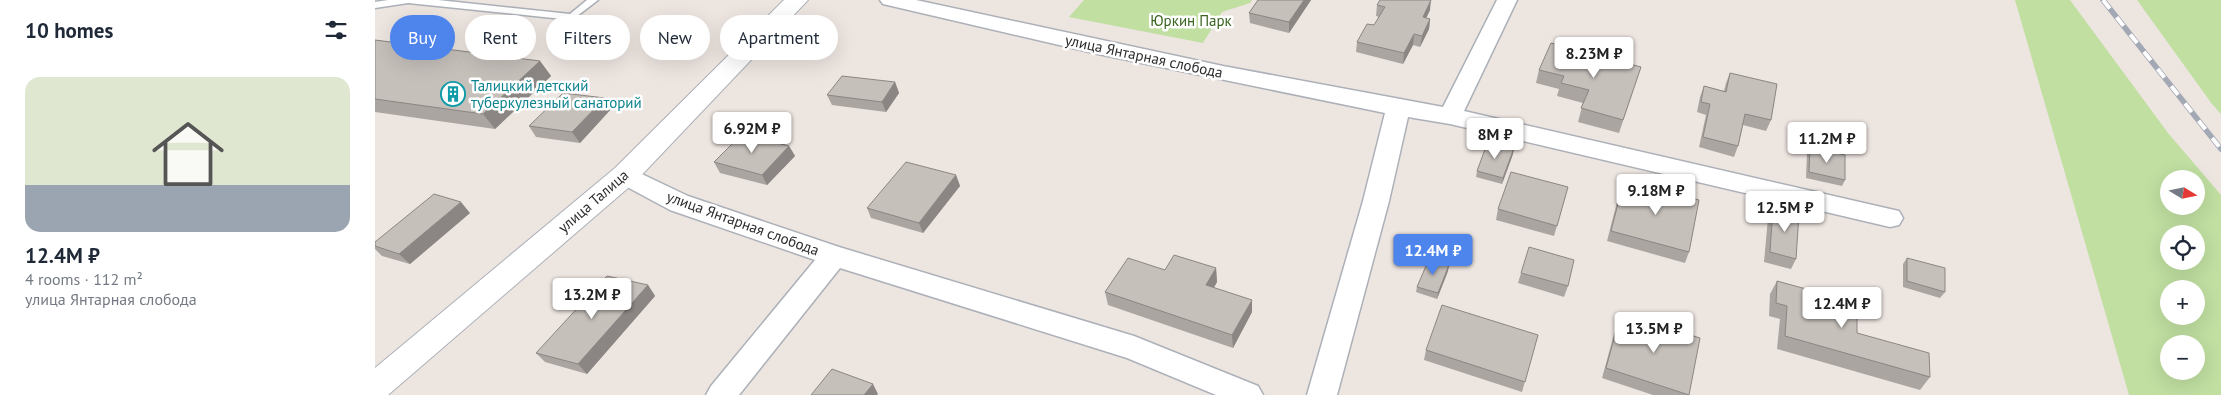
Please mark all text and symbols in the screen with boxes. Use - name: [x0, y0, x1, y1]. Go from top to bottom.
- park label: Юркин Парк: [1150, 11, 1233, 30]
- chip: Buy: [390, 15, 455, 60]
- chip: Rent: [465, 15, 536, 60]
- chip: Filters: [546, 15, 630, 60]
- chip: New: [640, 15, 710, 60]
- chip: Apartment: [720, 15, 838, 60]
- icon: filters: [322, 16, 350, 44]
- text: 10 homes: [25, 17, 113, 44]
- street label: улица Янтарная слобода: [1063, 30, 1225, 82]
- pin: 8.23M ₽: [1548, 36, 1640, 79]
- text: 8.23M ₽: [1565, 43, 1623, 63]
- place label: Талицкий детский туберкулезный санаторий: [471, 76, 642, 112]
- building icon: Талицкий детский туберкулезный санаторий: [440, 81, 466, 107]
- icon: home: [143, 109, 233, 199]
- pin: 6.92M ₽: [706, 112, 798, 154]
- text: 6.92M ₽: [723, 118, 781, 138]
- pin: 8M ₽: [1465, 118, 1525, 160]
- pin: 11.2M ₽: [1781, 121, 1873, 164]
- text: 8M ₽: [1478, 124, 1513, 144]
- text: 11.2M ₽: [1798, 128, 1856, 148]
- street label: улица Талица: [554, 165, 632, 237]
- north arrow: [2160, 170, 2205, 215]
- map controls: [2160, 170, 2205, 380]
- pin: 9.18M ₽: [1610, 174, 1702, 216]
- text: 9.18M ₽: [1627, 180, 1685, 200]
- street label: улица Янтарная слобода: [664, 187, 822, 259]
- pin: 12.5M ₽: [1739, 190, 1831, 233]
- text: 12.5M ₽: [1756, 197, 1814, 217]
- button: locate: [2160, 225, 2205, 270]
- pin: 12.4M ₽: [1387, 234, 1479, 276]
- text: 12.4M ₽: [1404, 240, 1462, 260]
- text: 12.4M ₽: [25, 242, 100, 269]
- text: 4 rooms · 112 m²: [25, 269, 143, 289]
- pin: 13.2M ₽: [546, 278, 638, 320]
- button: +: [2160, 280, 2205, 325]
- text: 13.2M ₽: [563, 284, 621, 304]
- pin: 12.4M ₽: [1796, 286, 1888, 329]
- text: улица Янтарная слобода: [25, 289, 197, 309]
- text: 12.4M ₽: [1813, 293, 1871, 313]
- pin: 13.5M ₽: [1608, 312, 1700, 354]
- text: 13.5M ₽: [1625, 318, 1683, 338]
- button: −: [2160, 335, 2205, 380]

